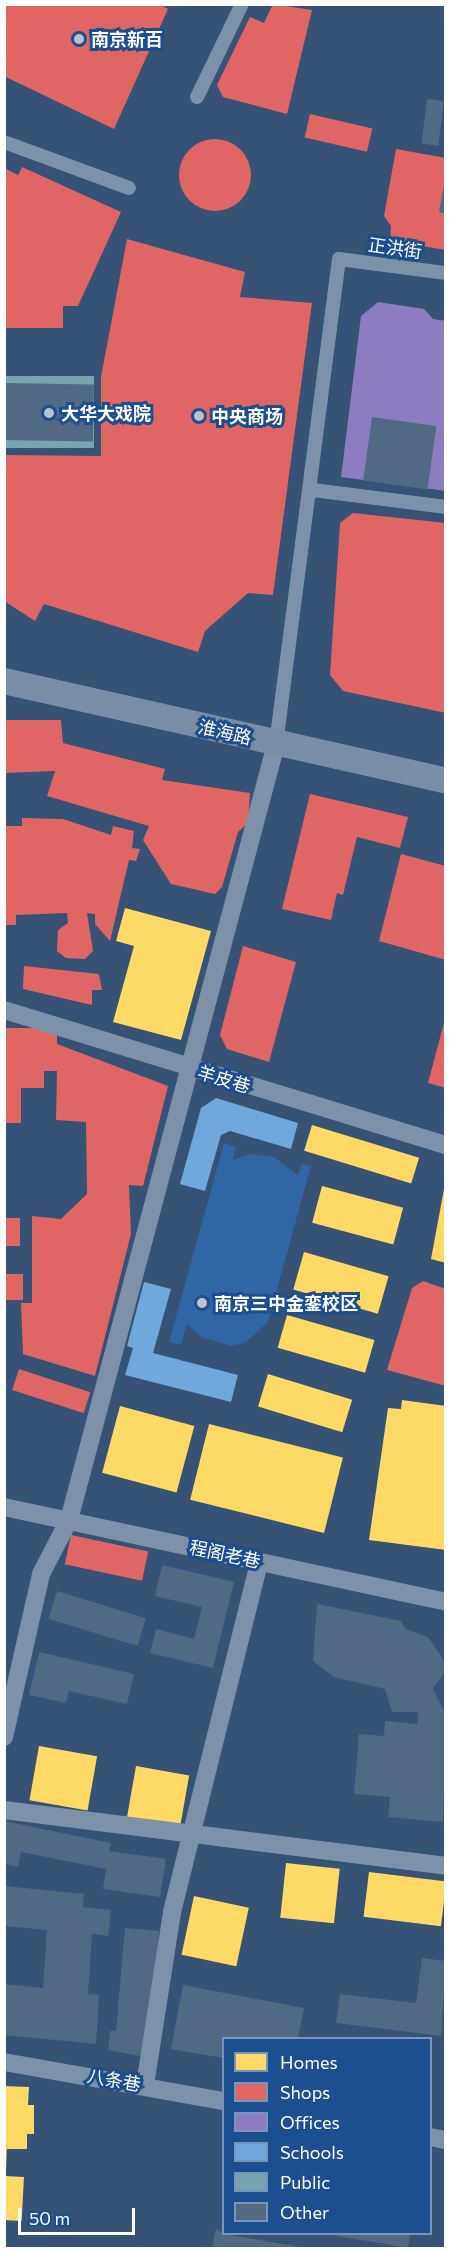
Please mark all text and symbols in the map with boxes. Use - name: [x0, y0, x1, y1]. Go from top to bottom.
- place label: 南京新百: [91, 28, 163, 50]
- marker: 南京新百: [72, 32, 86, 46]
- street label: 正洪街: [367, 234, 423, 262]
- place label: 大华大戏院: [61, 402, 151, 424]
- place label: 中央商场: [211, 405, 283, 427]
- marker: 大华大戏院: [42, 406, 56, 420]
- marker: 中央商场: [192, 409, 206, 423]
- street label: 淮海路: [196, 715, 254, 749]
- street label: 羊皮巷: [195, 1061, 253, 1097]
- place label: 南京三中金銮校区: [214, 1292, 358, 1314]
- marker: 南京三中金銮校区: [195, 1296, 209, 1310]
- street label: 程阁老巷: [188, 1536, 262, 1572]
- legend: [222, 2037, 432, 2235]
- text: Homes: [280, 2051, 338, 2073]
- street label: 八条巷: [86, 2065, 142, 2095]
- text: Shops: [280, 2081, 330, 2103]
- text: Offices: [280, 2111, 340, 2133]
- text: Schools: [280, 2141, 344, 2163]
- text: Public: [280, 2171, 330, 2193]
- scale bar: [21, 2196, 138, 2234]
- text: Other: [280, 2201, 329, 2223]
- text: 50 m: [29, 2207, 70, 2229]

